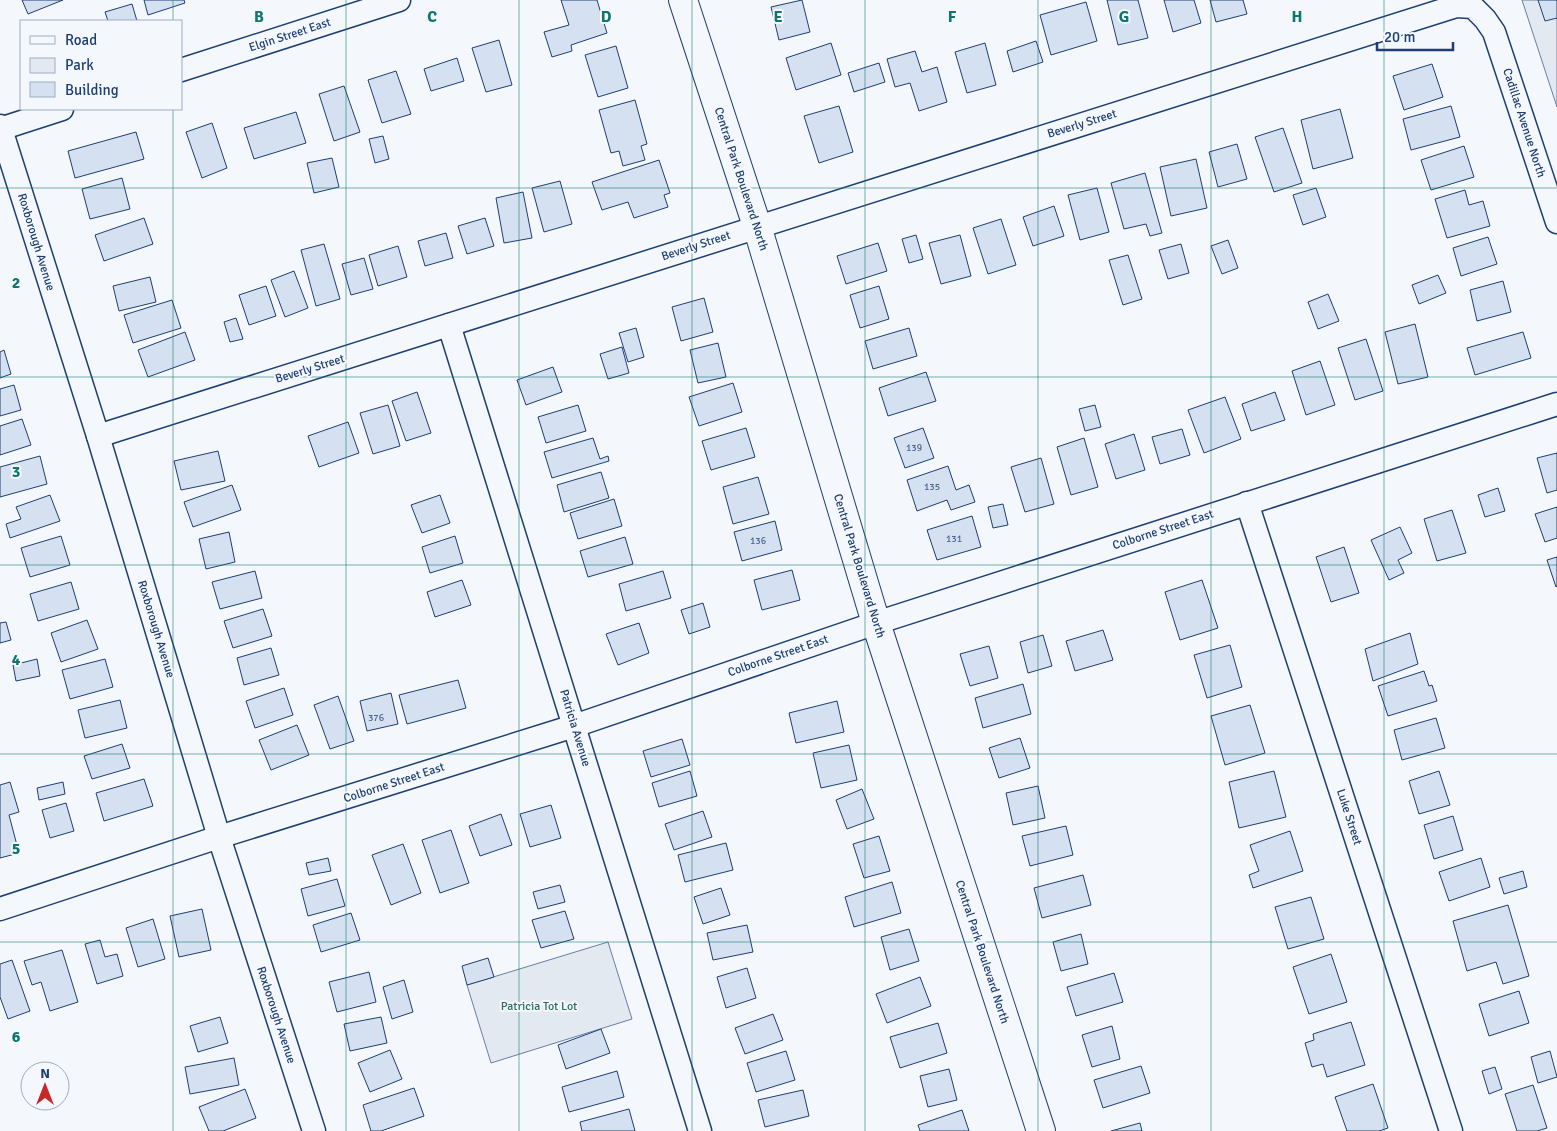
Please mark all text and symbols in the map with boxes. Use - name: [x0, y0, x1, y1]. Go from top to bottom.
- text: B: [254, 7, 264, 27]
- text: C: [427, 7, 437, 27]
- text: D: [601, 7, 612, 27]
- text: E: [773, 7, 783, 27]
- text: F: [948, 7, 957, 27]
- text: G: [1119, 7, 1129, 27]
- text: H: [1292, 7, 1302, 27]
- street label: Elgin Street East: [247, 15, 333, 55]
- legend: [20, 20, 182, 110]
- scale bar: [1377, 20, 1453, 52]
- text: 20 m: [1384, 28, 1415, 46]
- text: Road: [65, 31, 97, 49]
- text: Park: [65, 56, 94, 74]
- street label: Cadillac Avenue North: [1499, 66, 1549, 180]
- text: Building: [65, 81, 119, 99]
- street label: Central Park Boulevard North: [711, 105, 771, 253]
- street label: Beverly Street: [1045, 106, 1119, 142]
- street label: Roxborough Avenue: [14, 191, 58, 293]
- street label: Beverly Street: [660, 228, 732, 264]
- text: 2: [12, 273, 20, 293]
- street label: Beverly Street: [273, 351, 347, 387]
- house number: 139: [906, 442, 922, 454]
- text: 3: [12, 462, 20, 482]
- house number: 135: [924, 481, 940, 493]
- street label: Central Park Boulevard North: [830, 492, 888, 640]
- street label: Colborne Street East: [1111, 507, 1215, 553]
- house number: 131: [946, 533, 962, 545]
- house number: 136: [750, 535, 766, 547]
- street label: Roxborough Avenue: [134, 578, 178, 680]
- street label: Colborne Street East: [726, 632, 830, 680]
- text: 4: [12, 650, 21, 670]
- street label: Patricia Avenue: [556, 688, 594, 768]
- house number: 376: [368, 712, 384, 724]
- street label: Colborne Street East: [342, 760, 446, 806]
- street label: Luke Street: [1333, 787, 1365, 847]
- text: 5: [12, 839, 20, 859]
- street label: Central Park Boulevard North: [952, 878, 1012, 1026]
- street label: Roxborough Avenue: [253, 965, 299, 1065]
- park label: Patricia Tot Lot: [501, 999, 577, 1014]
- text: 6: [12, 1027, 21, 1047]
- north arrow: [20, 1061, 70, 1111]
- text: N: [40, 1065, 50, 1082]

